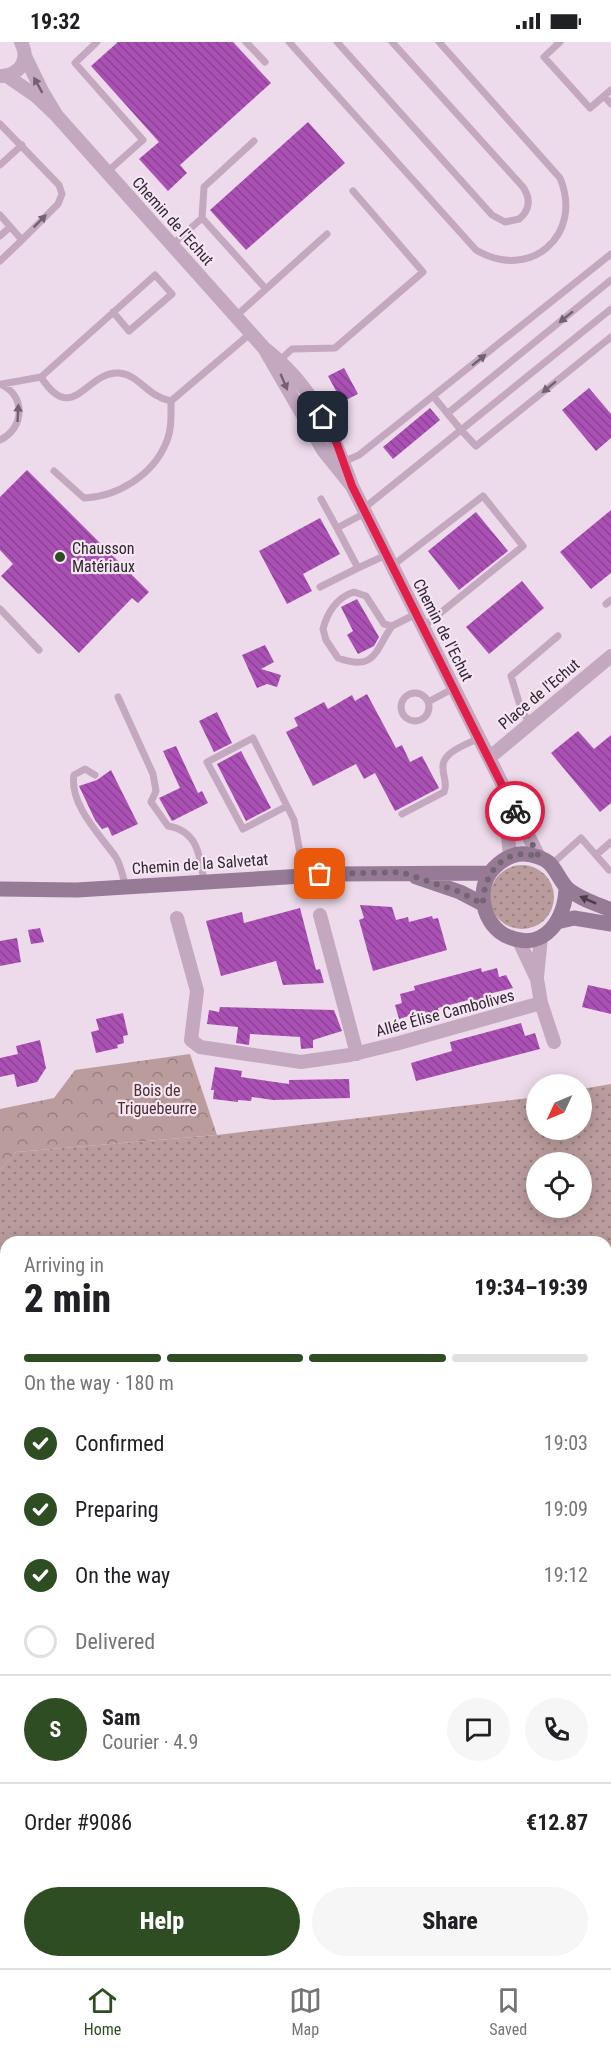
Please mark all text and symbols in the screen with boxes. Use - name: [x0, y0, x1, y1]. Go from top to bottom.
- text: 19:32: [30, 9, 81, 34]
- one-way arrow: [33, 76, 43, 93]
- street label: Chemin de l'Echut: [128, 173, 218, 269]
- one-way arrow: [33, 215, 47, 229]
- one-way arrow: [558, 311, 573, 323]
- one-way arrow: [471, 353, 487, 366]
- one-way arrow: [280, 373, 289, 390]
- one-way arrow: [542, 380, 557, 393]
- pin: [297, 391, 348, 442]
- icon: home: [306, 400, 339, 433]
- one-way arrow: [13, 403, 22, 422]
- place label: Chausson Matériaux: [72, 539, 135, 576]
- marker: Chausson Matériaux: [53, 550, 67, 564]
- street label: Chemin de l'Echut: [409, 576, 477, 685]
- street label: Place de l'Echut: [495, 654, 584, 733]
- courier: [485, 781, 545, 841]
- icon: bike: [499, 795, 532, 828]
- pin: [294, 848, 345, 899]
- street label: Chemin de la Salvetat: [131, 850, 269, 878]
- icon: bag: [303, 857, 336, 890]
- one-way arrow: [579, 894, 597, 904]
- street label: Allée Élise Cambolives: [374, 985, 516, 1041]
- north arrow: [526, 1074, 592, 1140]
- map controls: [526, 1074, 592, 1218]
- park label: Bois de Triguebeurre: [117, 1081, 197, 1118]
- button: locate: [526, 1152, 592, 1218]
- text: Arriving in: [24, 1253, 104, 1277]
- text: 19:34–19:39: [474, 1275, 588, 1300]
- text: 2 min: [24, 1276, 111, 1322]
- text: On the way · 180 m: [24, 1371, 174, 1395]
- icon: check: [24, 1427, 57, 1460]
- text: Confirmed: [75, 1431, 164, 1456]
- text: 19:03: [544, 1431, 588, 1455]
- icon: check: [24, 1493, 57, 1526]
- text: Preparing: [75, 1497, 159, 1522]
- text: 19:09: [544, 1497, 588, 1521]
- icon: check: [24, 1559, 57, 1592]
- text: On the way: [75, 1563, 170, 1588]
- text: 19:12: [544, 1563, 588, 1587]
- text: Delivered: [75, 1629, 155, 1654]
- button: chat: [447, 1698, 510, 1761]
- button: phone: [525, 1698, 588, 1761]
- text: Sam: [102, 1705, 141, 1730]
- text: S: [50, 1717, 61, 1742]
- text: Courier · 4.9: [102, 1730, 198, 1754]
- text: Order #9086: [24, 1810, 132, 1835]
- text: €12.87: [526, 1810, 588, 1835]
- button: Help: [24, 1887, 300, 1956]
- button: Share: [312, 1887, 588, 1956]
- tab: Home: [84, 1984, 121, 2039]
- tab: Map: [289, 1984, 322, 2039]
- tab: Saved: [489, 1984, 527, 2039]

